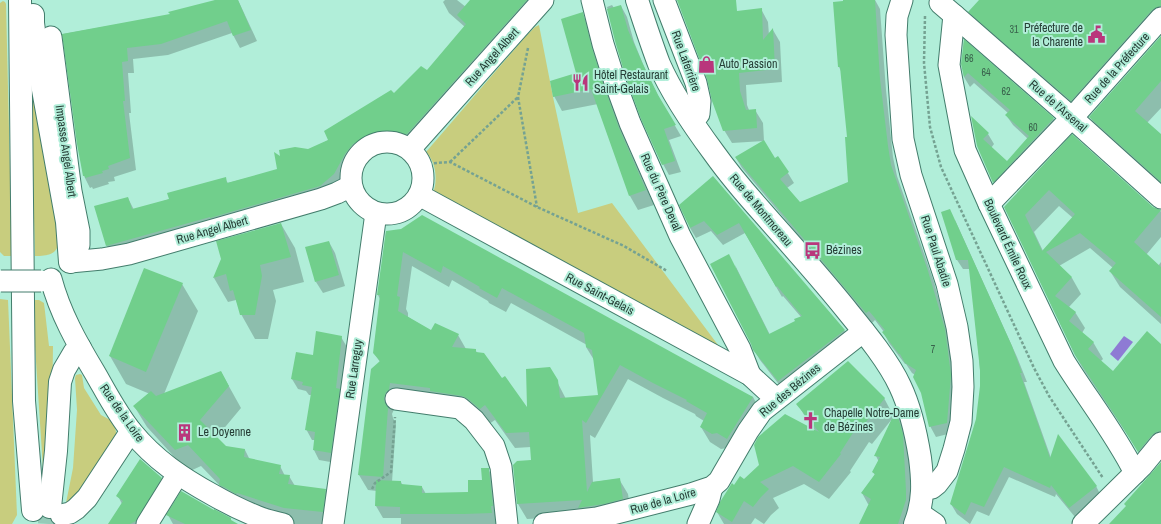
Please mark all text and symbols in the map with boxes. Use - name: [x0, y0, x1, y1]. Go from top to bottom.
- place label: Préfecture de la Charente: [1024, 20, 1083, 50]
- house number: 31: [1009, 23, 1019, 36]
- street label: Rue Angel Albert: [462, 24, 523, 90]
- public building icon: Préfecture de la Charente: [1086, 25, 1106, 45]
- street label: Rue Laferrière: [668, 28, 704, 94]
- street label: Rue de la Préfecture: [1081, 29, 1153, 107]
- house number: 66: [964, 52, 974, 65]
- shop icon: Auto Passion: [696, 54, 716, 74]
- place label: Auto Passion: [718, 56, 778, 72]
- house number: 64: [981, 66, 991, 79]
- place label: Hôtel Restaurant Saint-Gelais: [594, 67, 668, 97]
- restaurant icon: Hôtel Restaurant Saint-Gelais: [571, 72, 591, 92]
- street label: Rue de l'Arsenal: [1026, 76, 1090, 136]
- house number: 62: [1001, 85, 1011, 98]
- street label: Impasse Angel Albert: [52, 104, 80, 198]
- house number: 60: [1028, 121, 1038, 134]
- street label: Rue du Père Deval: [637, 151, 685, 233]
- street label: Rue de Montmoreau: [726, 170, 796, 250]
- street label: Boulevard Émile Roux: [980, 196, 1036, 292]
- street label: Rue Angel Albert: [175, 212, 250, 248]
- street label: Rue Paul Abadie: [917, 213, 955, 289]
- bus stop icon: Bézines: [803, 240, 823, 260]
- place label: Bézines: [826, 242, 862, 258]
- street label: Rue Saint-Gelais: [563, 269, 637, 319]
- street label: Rue Larreguy: [342, 338, 366, 400]
- house number: 7: [931, 343, 936, 356]
- street label: Rue des Bézines: [756, 360, 824, 420]
- street label: Rue de la Loire: [96, 381, 148, 445]
- place label: Chapelle Notre-Dame de Bézines: [824, 405, 919, 435]
- church icon: Chapelle Notre-Dame de Bézines: [801, 410, 821, 430]
- building icon: Le Doyenne: [175, 422, 195, 442]
- place label: Le Doyenne: [198, 424, 251, 440]
- street label: Rue de la Loire: [628, 484, 698, 518]

